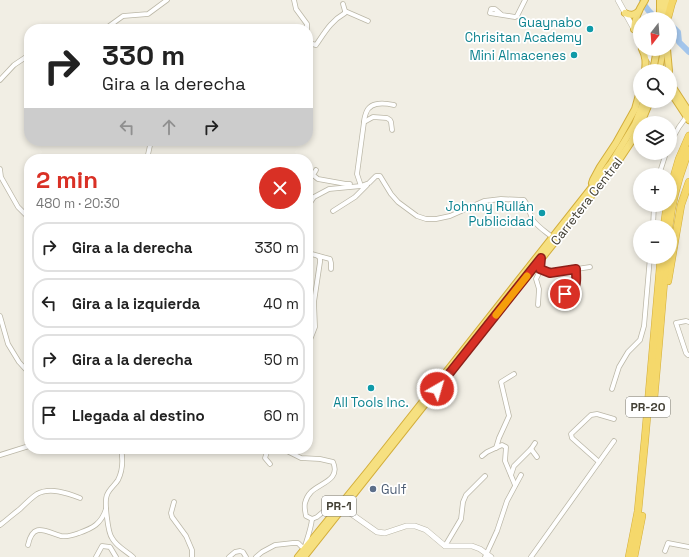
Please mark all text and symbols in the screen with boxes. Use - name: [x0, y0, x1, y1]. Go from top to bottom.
- north arrow: [633, 12, 677, 56]
- map controls: [633, 12, 677, 264]
- place label: Guaynabo Chrisitan Academy: [465, 14, 582, 46]
- marker: Guaynabo Chrisitan Academy: [585, 24, 595, 34]
- text: 330 m: [102, 37, 185, 73]
- icon: right: [36, 40, 88, 92]
- place label: Mini Almacenes: [469, 47, 566, 64]
- marker: Mini Almacenes: [569, 50, 579, 60]
- button: search: [633, 64, 677, 108]
- text: Gira a la derecha: [102, 72, 246, 95]
- icon: left: [116, 116, 138, 138]
- icon: ahead: [158, 116, 180, 138]
- icon: right: [200, 116, 222, 138]
- button: layers: [633, 116, 677, 160]
- street label: Carretera Central: [547, 154, 626, 249]
- text: 2 min: [36, 164, 98, 195]
- button: close: [259, 167, 301, 209]
- button: +: [633, 168, 677, 212]
- text: 480 m · 20:30: [36, 195, 120, 212]
- place label: Johnny Rullán Publicidad: [446, 198, 534, 230]
- marker: Johnny Rullán Publicidad: [537, 208, 547, 218]
- button: −: [633, 220, 677, 264]
- icon: right: [38, 236, 60, 258]
- text: Gira a la derecha: [72, 238, 192, 257]
- text: 330 m: [255, 238, 299, 257]
- pin: [548, 277, 582, 311]
- icon: arrive: [554, 283, 576, 305]
- icon: left: [38, 292, 60, 314]
- text: Gira a la izquierda: [72, 294, 200, 313]
- text: 40 m: [263, 294, 299, 313]
- icon: right: [38, 348, 60, 370]
- text: Gira a la derecha: [72, 350, 192, 369]
- text: 50 m: [264, 350, 299, 369]
- position arrow: [416, 368, 458, 410]
- marker: All Tools Inc.: [366, 383, 376, 393]
- place label: All Tools Inc.: [333, 394, 409, 411]
- road number: PR-20: [626, 397, 670, 417]
- icon: arrive: [38, 404, 60, 426]
- text: Llegada al destino: [72, 406, 205, 425]
- text: 60 m: [263, 406, 299, 425]
- place label: Gulf: [381, 481, 407, 498]
- marker: Gulf: [368, 484, 378, 494]
- road number: PR-1: [322, 496, 356, 516]

